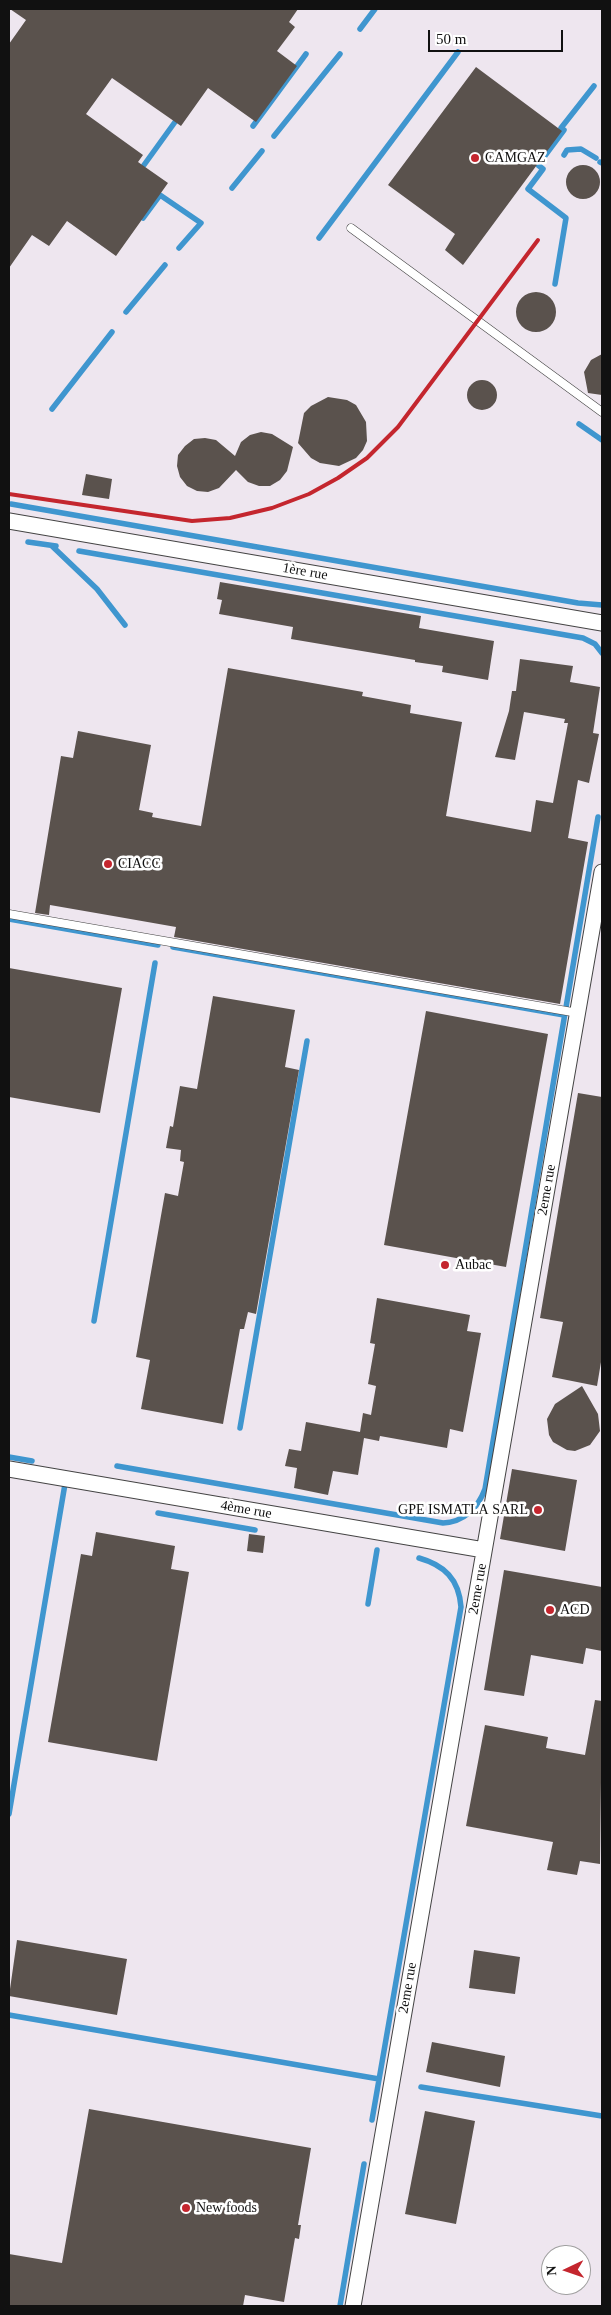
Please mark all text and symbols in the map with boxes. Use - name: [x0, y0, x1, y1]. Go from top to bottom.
- scale bar: [431, 20, 566, 52]
- text: 50 m: [436, 31, 466, 47]
- place label: CAMGAZ: [485, 150, 546, 166]
- marker: CAMGAZ: [469, 152, 481, 164]
- street label: 1ère rue: [281, 560, 329, 584]
- place label: CIACC: [118, 856, 161, 872]
- marker: CIACC: [102, 858, 114, 870]
- street label: 2eme rue: [534, 1163, 560, 1217]
- place label: Aubac: [455, 1257, 492, 1273]
- marker: Aubac: [439, 1259, 451, 1271]
- street label: 4ème rue: [219, 1497, 273, 1523]
- place label: GPE ISMATLA SARL: [398, 1502, 528, 1518]
- marker: GPE ISMATLA SARL: [532, 1504, 544, 1516]
- street label: 2eme rue: [465, 1562, 491, 1616]
- place label: ACD: [560, 1602, 590, 1618]
- marker: ACD: [544, 1604, 556, 1616]
- street label: 2eme rue: [395, 1961, 421, 2015]
- place label: New foods: [196, 2200, 257, 2216]
- marker: New foods: [180, 2202, 192, 2214]
- north arrow: [541, 2245, 591, 2295]
- text: N: [544, 2265, 559, 2276]

